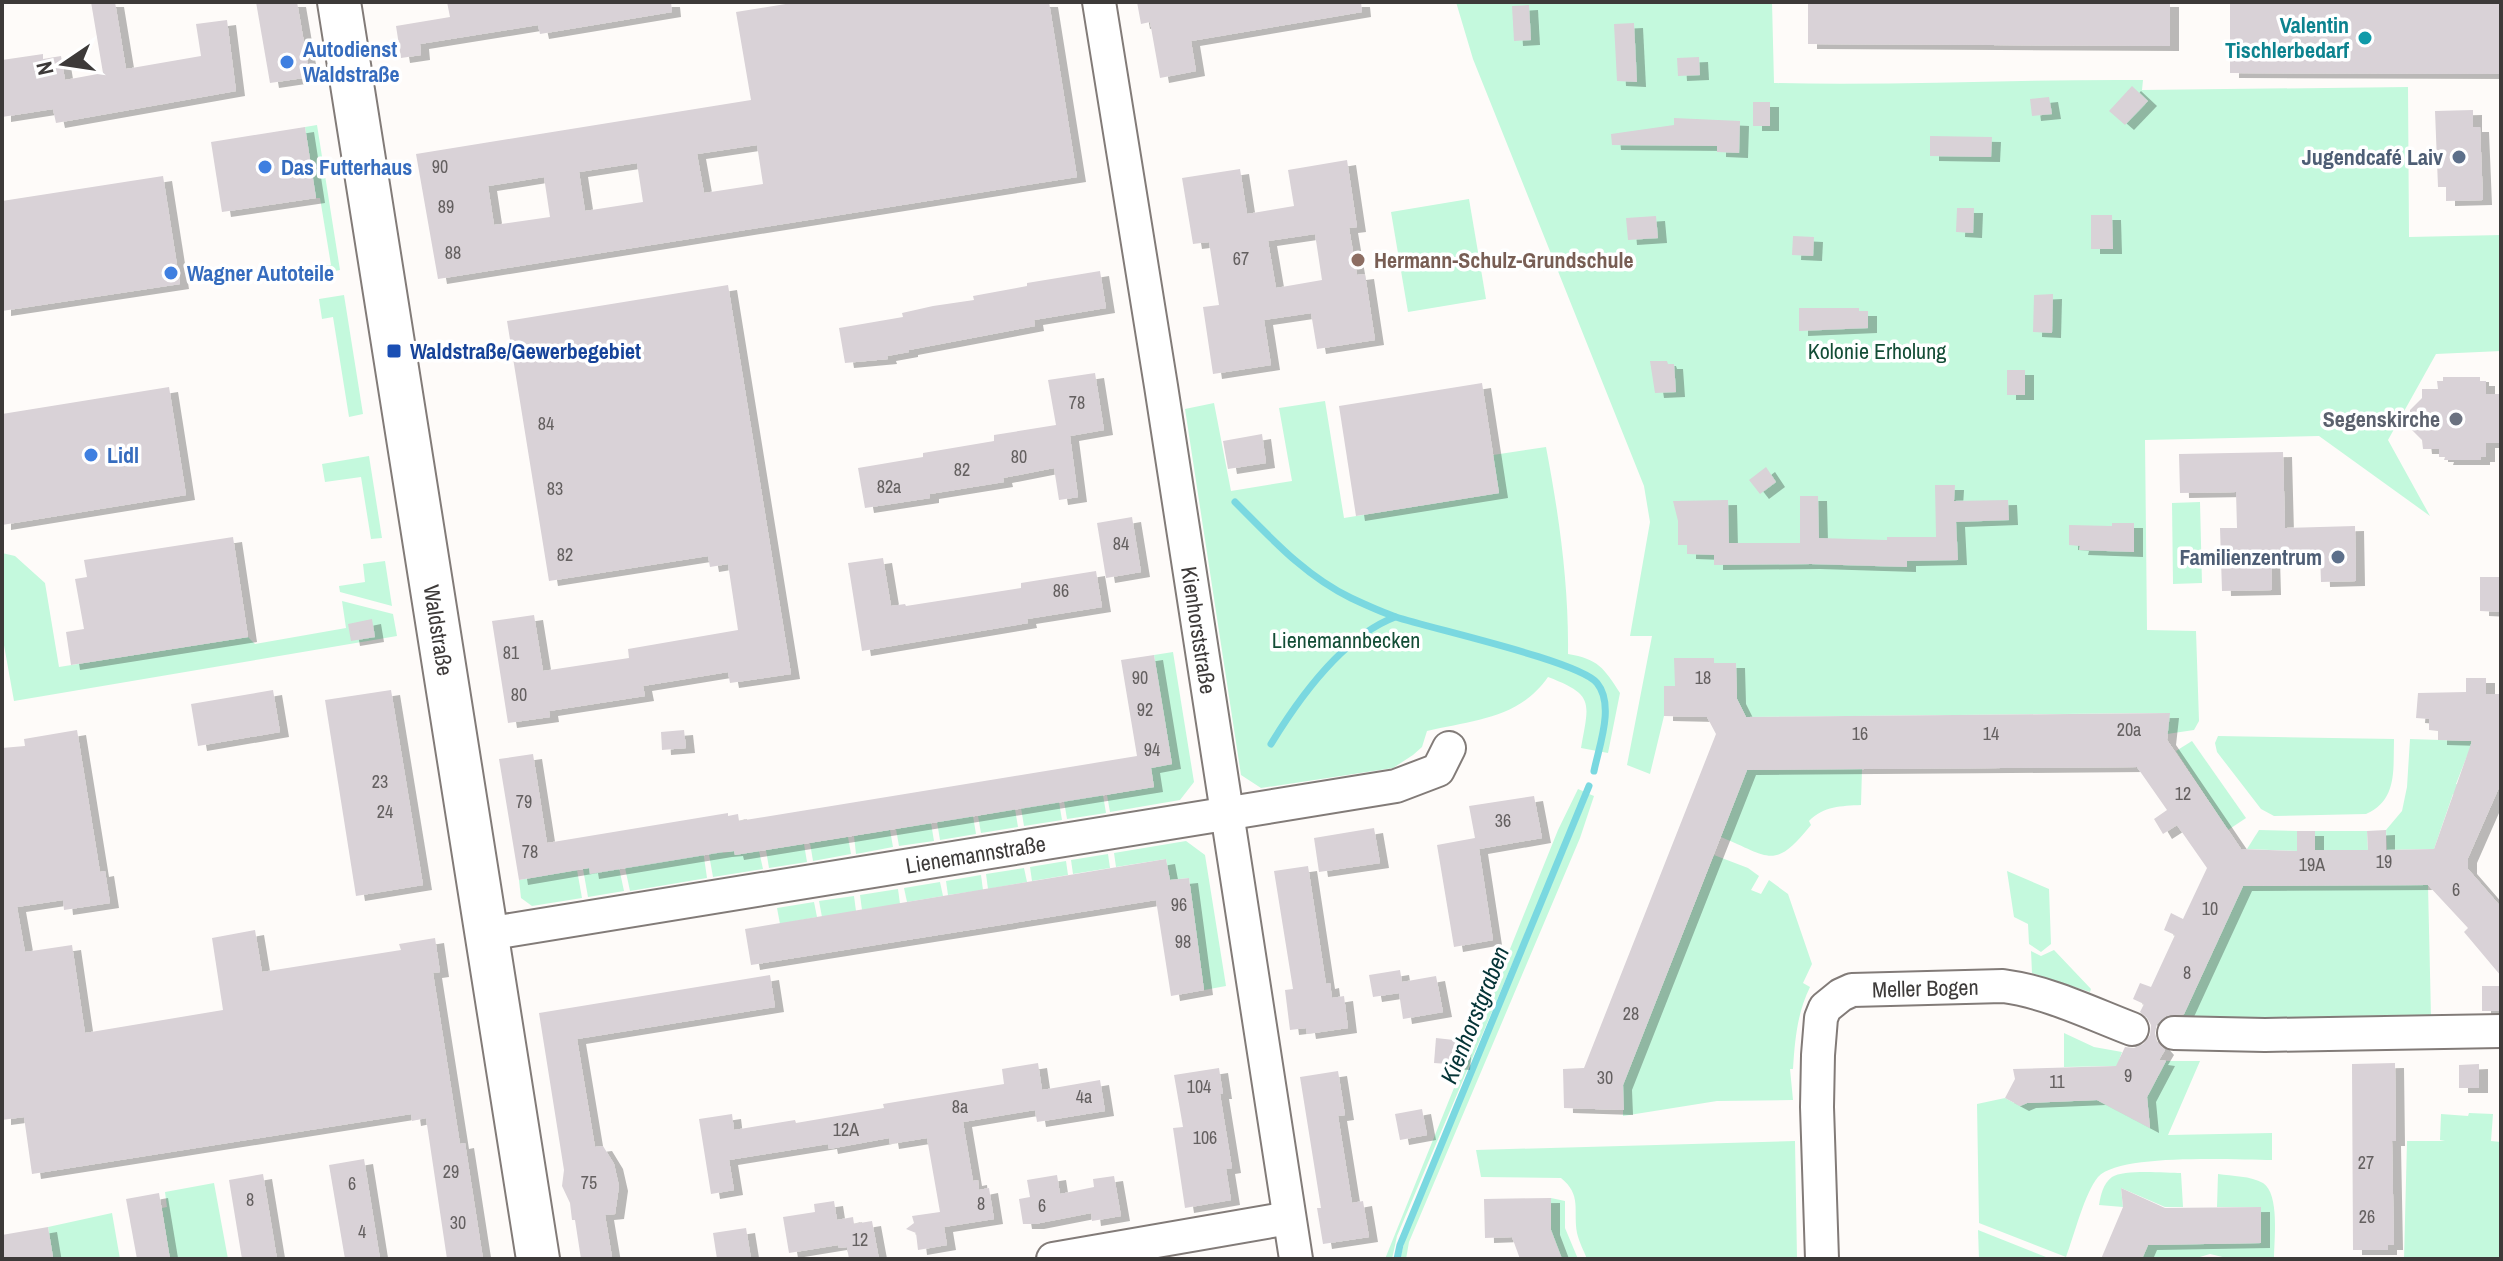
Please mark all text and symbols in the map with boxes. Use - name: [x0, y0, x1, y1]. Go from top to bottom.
- place label: Valentin Tischlerbedarf: [2225, 10, 2349, 65]
- north arrow: [24, 24, 104, 104]
- marker: Valentin Tischlerbedarf: [2356, 29, 2374, 47]
- place label: Autodienst Waldstraße: [303, 34, 400, 89]
- marker: Autodienst Waldstraße: [278, 53, 296, 71]
- text: N: [28, 59, 61, 78]
- place label: Jugendcafé Laiv: [2302, 142, 2443, 172]
- marker: Jugendcafé Laiv: [2450, 148, 2468, 166]
- place label: Das Futterhaus: [281, 152, 412, 182]
- house number: 90: [432, 154, 448, 179]
- marker: Das Futterhaus: [256, 158, 274, 176]
- house number: 89: [438, 194, 454, 219]
- house number: 88: [445, 240, 461, 265]
- place label: Hermann-Schulz-Grundschule: [1374, 245, 1634, 275]
- house number: 67: [1233, 246, 1249, 271]
- marker: Hermann-Schulz-Grundschule: [1349, 251, 1367, 269]
- place label: Wagner Autoteile: [187, 258, 334, 288]
- marker: Wagner Autoteile: [162, 264, 180, 282]
- place label: Waldstraße/Gewerbegebiet: [410, 336, 641, 366]
- park label: Kolonie Erholung: [1808, 336, 1946, 366]
- marker: Waldstraße/Gewerbegebiet: [385, 342, 403, 360]
- house number: 78: [1069, 390, 1085, 415]
- place label: Segenskirche: [2323, 404, 2440, 434]
- marker: Segenskirche: [2447, 410, 2465, 428]
- house number: 84: [538, 411, 554, 436]
- place label: Lidl: [107, 440, 139, 470]
- house number: 80: [1011, 444, 1027, 469]
- marker: Lidl: [82, 446, 100, 464]
- house number: 82: [954, 457, 970, 482]
- house number: 82a: [877, 474, 901, 499]
- house number: 83: [547, 476, 563, 501]
- house number: 84: [1113, 531, 1129, 556]
- house number: 82: [557, 542, 573, 567]
- place label: Familienzentrum: [2180, 542, 2322, 572]
- marker: Familienzentrum: [2329, 548, 2347, 566]
- street label: Kienhorststraße: [1174, 564, 1223, 696]
- house number: 86: [1053, 578, 1069, 603]
- street label: Waldstraße: [416, 583, 460, 678]
- park label: Lienemannbecken: [1272, 625, 1420, 655]
- house number: 81: [503, 640, 520, 665]
- house number: 90: [1132, 665, 1148, 690]
- house number: 18: [1695, 665, 1711, 690]
- house number: 80: [511, 682, 527, 707]
- house number: 92: [1137, 697, 1153, 722]
- house number: 20a: [2117, 717, 2141, 742]
- house number: 16: [1852, 721, 1868, 746]
- house number: 14: [1983, 721, 1999, 746]
- house number: 94: [1144, 737, 1160, 762]
- house number: 23: [372, 769, 388, 794]
- house number: 12: [2175, 781, 2191, 806]
- house number: 79: [516, 789, 532, 814]
- house number: 24: [377, 799, 393, 824]
- house number: 36: [1495, 808, 1511, 833]
- street label: Lienemannstraße: [903, 828, 1048, 881]
- house number: 78: [522, 839, 538, 864]
- house number: 19: [2376, 849, 2392, 874]
- house number: 19A: [2299, 852, 2325, 877]
- house number: 6: [2452, 877, 2460, 902]
- house number: 96: [1171, 892, 1187, 917]
- house number: 10: [2202, 896, 2218, 921]
- house number: 98: [1175, 929, 1191, 954]
- water label: Kienhorstgraben: [1432, 941, 1516, 1088]
- house number: 8: [2183, 960, 2191, 985]
- street label: Meller Bogen: [1872, 972, 1979, 1004]
- house number: 28: [1623, 1001, 1639, 1026]
- house number: 9: [2124, 1063, 2132, 1088]
- house number: 30: [1597, 1065, 1613, 1090]
- house number: 11: [2049, 1069, 2065, 1094]
- house number: 104: [1187, 1074, 1211, 1099]
- house number: 4a: [1076, 1084, 1092, 1109]
- house number: 8a: [952, 1094, 968, 1119]
- house number: 12A: [833, 1117, 859, 1142]
- house number: 106: [1193, 1125, 1217, 1150]
- house number: 27: [2358, 1150, 2374, 1175]
- house number: 29: [443, 1159, 459, 1184]
- house number: 75: [581, 1170, 597, 1195]
- house number: 6: [348, 1171, 356, 1196]
- house number: 8: [246, 1187, 254, 1212]
- house number: 8: [977, 1191, 985, 1216]
- house number: 6: [1038, 1193, 1046, 1218]
- house number: 26: [2359, 1204, 2375, 1229]
- house number: 30: [450, 1210, 466, 1235]
- house number: 4: [358, 1219, 366, 1244]
- house number: 12: [852, 1227, 868, 1252]

